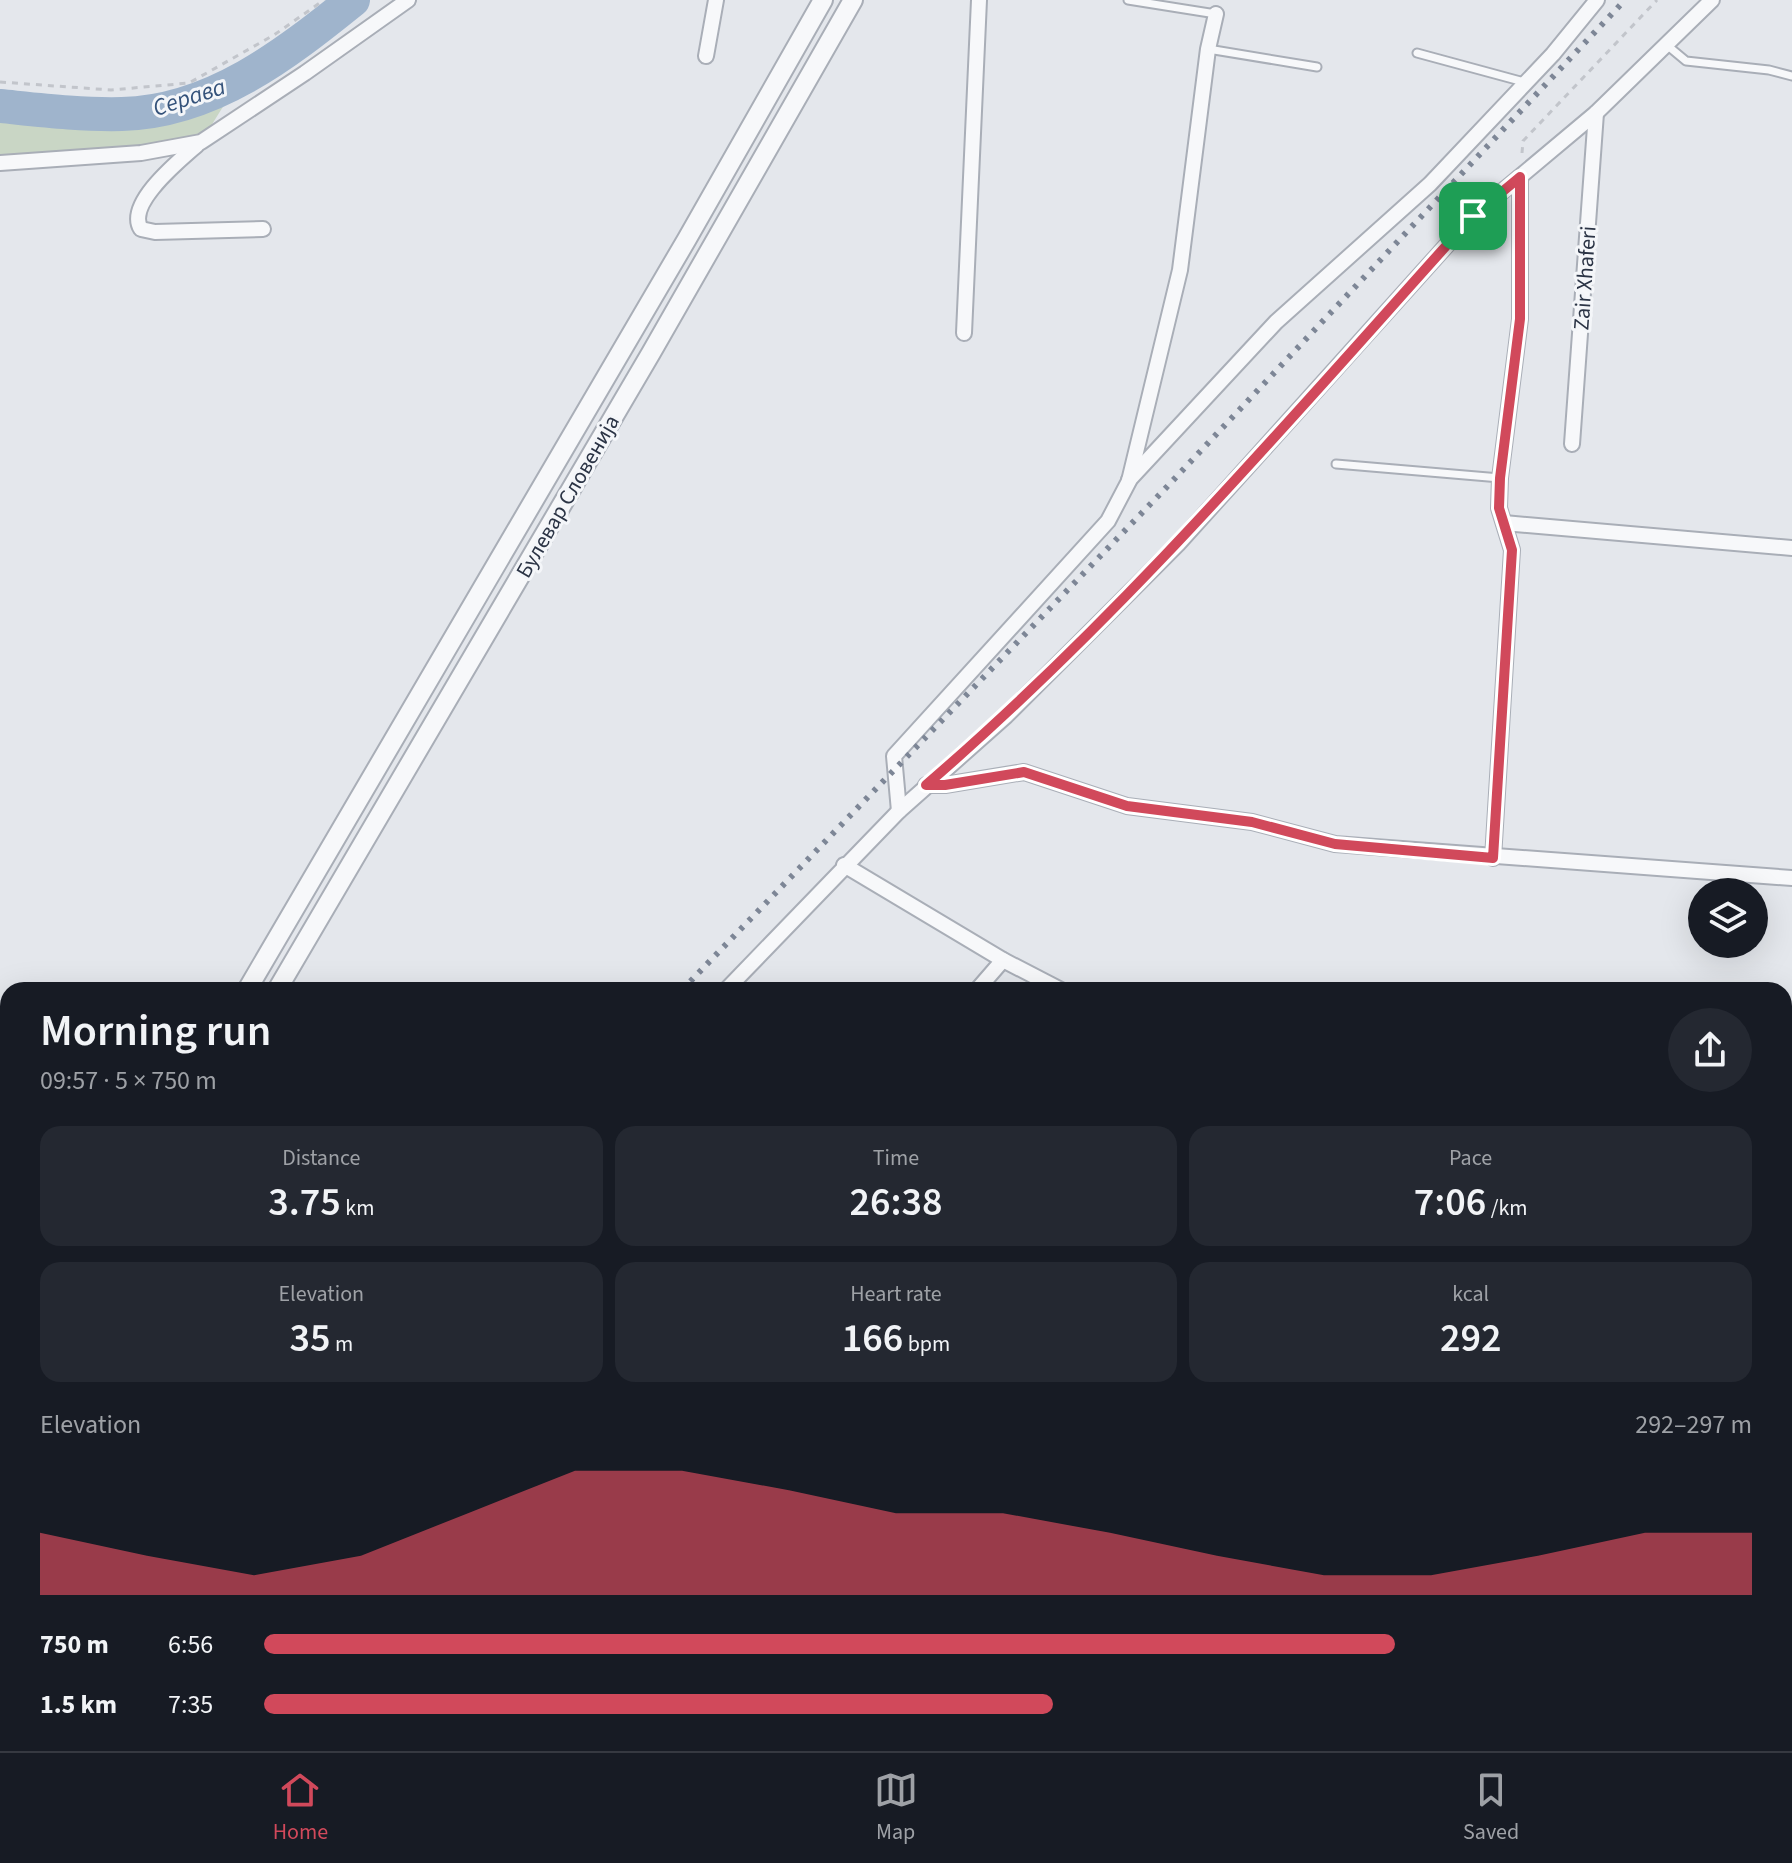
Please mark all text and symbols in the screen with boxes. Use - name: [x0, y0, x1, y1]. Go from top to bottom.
- water label: Серава: [148, 69, 230, 126]
- pin: [1439, 182, 1507, 250]
- icon: arrive: [1451, 194, 1495, 238]
- street label: Zair Xhaferi: [1565, 225, 1605, 331]
- street label: Булевар Словенија: [508, 409, 628, 584]
- map controls: [1688, 878, 1768, 958]
- button: layers: [1688, 878, 1768, 958]
- text: Morning run: [40, 1000, 271, 1063]
- button: share: [1668, 1008, 1752, 1092]
- text: 09:57 · 5 × 750 m: [40, 1062, 217, 1099]
- text: Distance: [282, 1142, 360, 1174]
- text: Time: [873, 1142, 919, 1174]
- text: Pace: [1449, 1142, 1492, 1174]
- text: 3.75: [268, 1174, 341, 1231]
- text: 26:38: [849, 1174, 943, 1231]
- text: 7:06: [1414, 1174, 1486, 1231]
- text: km: [341, 1192, 374, 1224]
- text: /km: [1486, 1192, 1528, 1224]
- text: Elevation: [278, 1278, 364, 1310]
- text: Heart rate: [850, 1278, 942, 1310]
- text: kcal: [1452, 1278, 1489, 1310]
- text: 35: [289, 1310, 331, 1367]
- text: 166: [842, 1310, 903, 1367]
- text: 292: [1440, 1310, 1501, 1367]
- text: m: [331, 1328, 353, 1360]
- text: bpm: [903, 1328, 950, 1360]
- text: Elevation: [40, 1406, 141, 1443]
- text: 292–297 m: [1635, 1406, 1752, 1443]
- text: 750 m: [40, 1626, 109, 1663]
- text: 6:56: [168, 1626, 213, 1663]
- text: 1.5 km: [40, 1686, 117, 1723]
- text: 7:35: [168, 1686, 213, 1723]
- tab: Home: [273, 1768, 328, 1848]
- tab: Map: [874, 1768, 918, 1848]
- tab: Saved: [1463, 1768, 1519, 1848]

